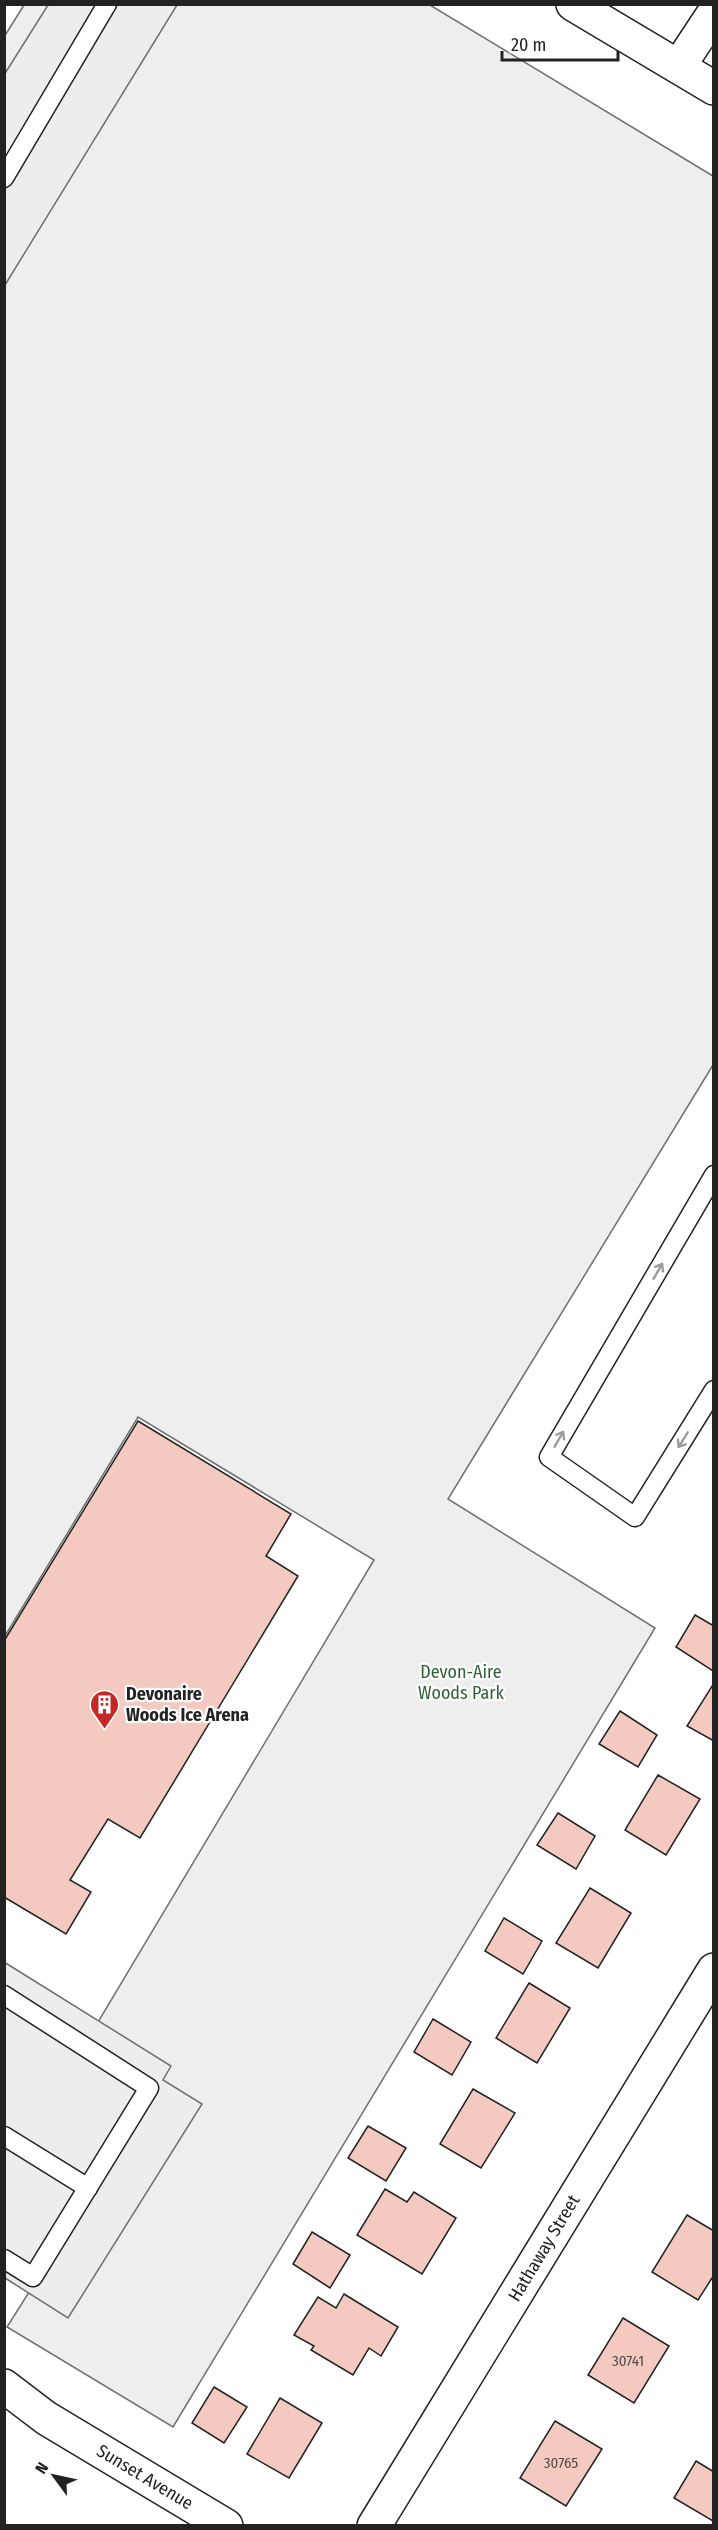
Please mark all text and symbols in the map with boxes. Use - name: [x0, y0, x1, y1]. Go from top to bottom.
- scale bar: [502, 24, 618, 62]
- text: 20 m: [511, 34, 546, 56]
- one-way arrow: [652, 1263, 664, 1280]
- one-way arrow: [553, 1431, 565, 1448]
- one-way arrow: [676, 1431, 688, 1448]
- park label: Devon-Aire Woods Park: [418, 1661, 504, 1704]
- place label: Devonaire Woods Ice Arena: [126, 1683, 249, 1726]
- building icon: Devonaire Woods Ice Arena: [89, 1688, 121, 1730]
- street label: Hathaway Street: [504, 2191, 585, 2305]
- house number: 30741: [612, 2352, 644, 2370]
- street label: Sunset Avenue: [93, 2440, 197, 2514]
- north arrow: [24, 2446, 84, 2506]
- house number: 30765: [544, 2454, 578, 2472]
- text: N: [31, 2459, 52, 2477]

